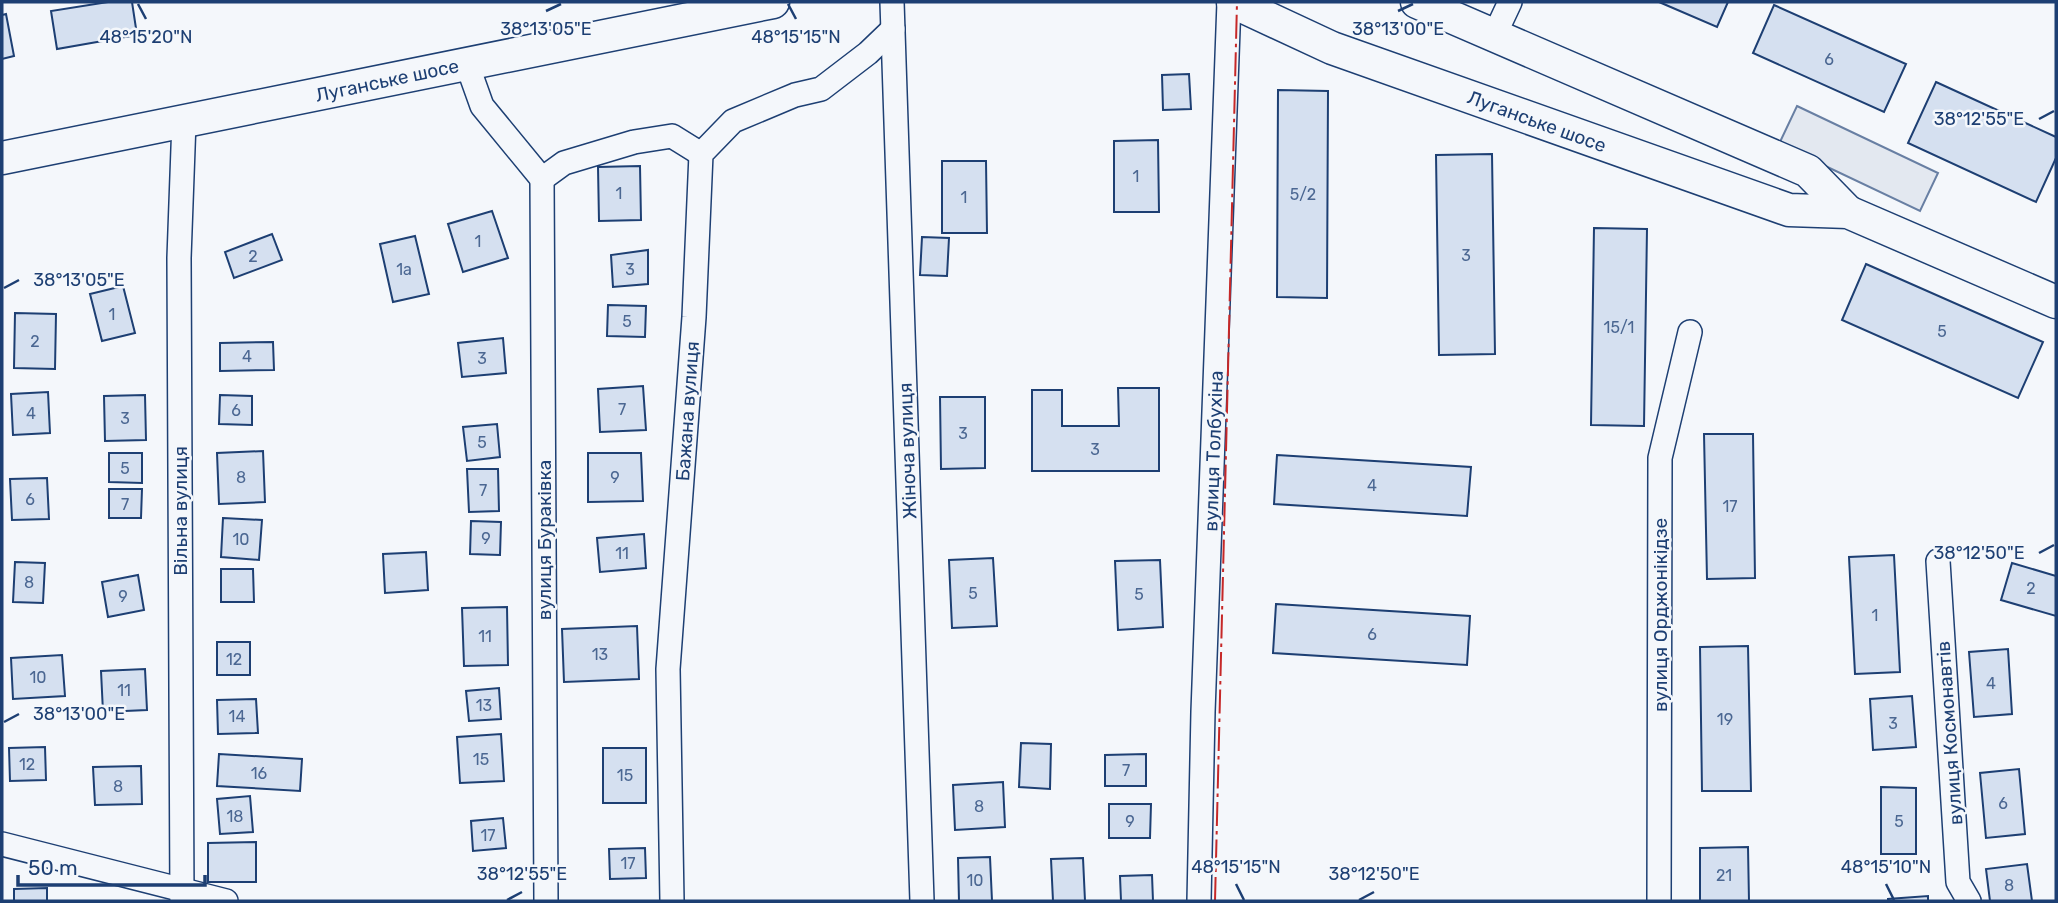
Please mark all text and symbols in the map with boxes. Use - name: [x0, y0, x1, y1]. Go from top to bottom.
- text: 38°13'05"E: [500, 18, 592, 40]
- text: 38°13'00"E: [1352, 18, 1444, 40]
- text: 48°15'20"N: [99, 26, 193, 48]
- text: 48°15'15"N: [751, 26, 841, 48]
- house number: 6: [1824, 50, 1834, 69]
- street label: Луганське шосе: [313, 54, 461, 107]
- street label: Луганське шосе: [1464, 86, 1609, 157]
- text: 38°12'55"E: [1934, 108, 2024, 130]
- house number: 1: [1133, 167, 1139, 186]
- house number: 1: [616, 184, 622, 203]
- house number: 5/2: [1290, 185, 1316, 204]
- house number: 1: [961, 188, 967, 207]
- house number: 1: [475, 232, 481, 251]
- house number: 3: [1461, 246, 1471, 265]
- house number: 2: [248, 247, 258, 266]
- house number: 1а: [396, 260, 412, 279]
- house number: 3: [625, 260, 635, 279]
- text: 38°13'05"E: [33, 269, 125, 291]
- house number: 1: [109, 305, 115, 324]
- house number: 5: [622, 312, 632, 331]
- house number: 15/1: [1604, 318, 1634, 337]
- house number: 5: [1937, 322, 1947, 341]
- house number: 2: [30, 332, 40, 351]
- street label: Бажана вулиця: [671, 340, 704, 482]
- house number: 4: [242, 347, 252, 366]
- house number: 3: [477, 349, 487, 368]
- street label: вулиця Толбухіна: [1199, 370, 1228, 532]
- street label: Жіноча вулиця: [894, 382, 921, 520]
- house number: 7: [618, 400, 626, 419]
- house number: 6: [231, 401, 241, 420]
- house number: 4: [26, 404, 36, 423]
- house number: 3: [120, 409, 130, 428]
- house number: 3: [958, 424, 968, 443]
- house number: 5: [477, 433, 487, 452]
- house number: 3: [1090, 440, 1100, 459]
- street label: Вільна вулиця: [169, 446, 192, 576]
- house number: 5: [120, 459, 130, 478]
- street label: вулиця Бураківка: [533, 460, 556, 620]
- house number: 8: [236, 468, 246, 487]
- house number: 9: [610, 468, 620, 487]
- house number: 4: [1367, 476, 1377, 495]
- house number: 7: [479, 481, 487, 500]
- house number: 6: [25, 490, 35, 509]
- house number: 7: [121, 495, 129, 514]
- house number: 17: [1722, 497, 1738, 516]
- street label: вулиця Орджонікідзе: [1649, 518, 1672, 712]
- house number: 9: [481, 529, 491, 548]
- house number: 10: [232, 530, 250, 549]
- text: 38°12'50"E: [1933, 542, 2025, 564]
- house number: 11: [615, 544, 629, 563]
- house number: 8: [24, 573, 34, 592]
- house number: 2: [2026, 579, 2036, 598]
- house number: 5: [968, 584, 978, 603]
- house number: 5: [1134, 585, 1144, 604]
- house number: 9: [118, 587, 128, 606]
- house number: 1: [1872, 606, 1878, 625]
- house number: 6: [1367, 625, 1377, 644]
- house number: 11: [478, 627, 492, 646]
- street label: вулиця Космонавтів: [1932, 640, 1967, 826]
- house number: 13: [592, 645, 608, 664]
- house number: 12: [226, 650, 242, 669]
- house number: 10: [29, 668, 47, 687]
- house number: 4: [1986, 674, 1996, 693]
- house number: 11: [117, 681, 131, 700]
- house number: 13: [476, 696, 492, 715]
- text: 38°13'00"E: [33, 703, 125, 725]
- house number: 14: [229, 707, 245, 726]
- house number: 19: [1717, 710, 1733, 729]
- house number: 3: [1888, 714, 1898, 733]
- house number: 15: [473, 750, 489, 769]
- house number: 12: [19, 755, 35, 774]
- house number: 7: [1122, 761, 1130, 780]
- house number: 16: [251, 764, 268, 783]
- house number: 15: [617, 766, 633, 785]
- house number: 8: [113, 777, 123, 796]
- house number: 6: [1998, 794, 2008, 813]
- house number: 8: [974, 797, 984, 816]
- house number: 18: [226, 807, 244, 826]
- house number: 9: [1125, 812, 1135, 831]
- house number: 5: [1894, 812, 1904, 831]
- house number: 17: [480, 826, 496, 845]
- scale bar: [18, 844, 205, 888]
- house number: 17: [620, 854, 636, 873]
- text: 50 m: [28, 855, 78, 880]
- text: 48°15'15"N: [1191, 856, 1281, 878]
- text: 48°15'10"N: [1841, 856, 1931, 878]
- text: 38°12'55"E: [477, 863, 567, 885]
- text: 38°12'50"E: [1328, 863, 1420, 885]
- house number: 21: [1716, 866, 1732, 885]
- house number: 10: [966, 871, 984, 890]
- house number: 8: [2004, 876, 2014, 895]

